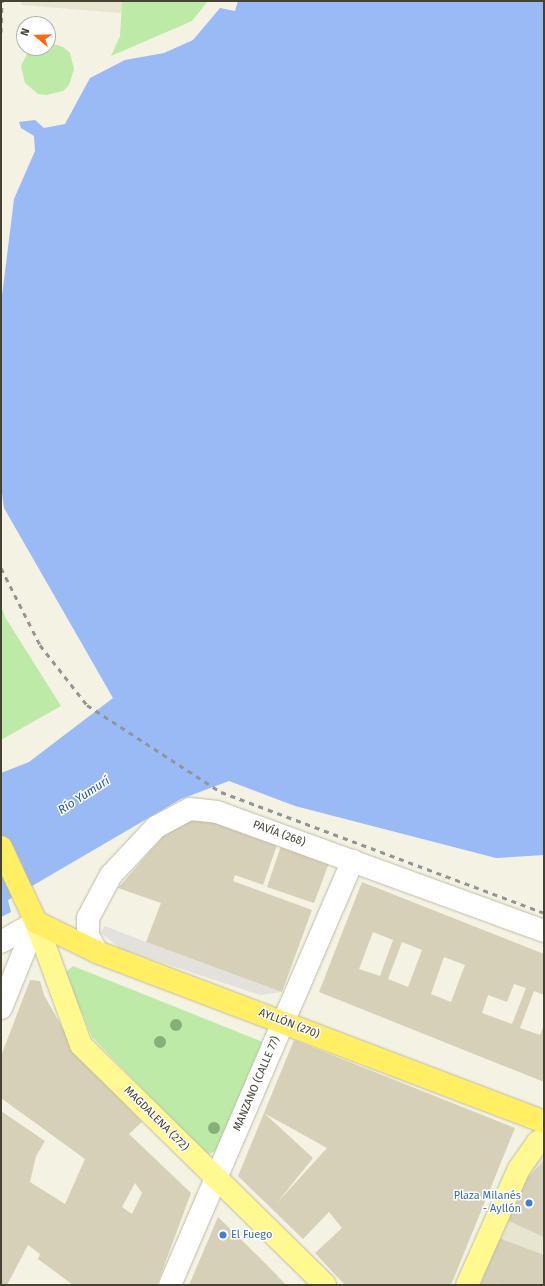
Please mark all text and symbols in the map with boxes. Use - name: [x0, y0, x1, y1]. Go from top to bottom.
- north arrow: [16, 16, 56, 56]
- text: N: [18, 27, 32, 38]
- water label: Río Yumurí: [56, 774, 112, 818]
- street label: PAVÍA (268): [251, 818, 307, 850]
- street label: AYLLÓN (270): [257, 1006, 321, 1042]
- street label: MANZANO (CALLE 77): [231, 1035, 283, 1133]
- street label: MAGDALENA (272): [121, 1084, 191, 1154]
- place label: Plaza Milanés - Ayllón: [454, 1190, 521, 1216]
- marker: Plaza Milanés - Ayllón: [524, 1198, 534, 1208]
- place label: El Fuego: [231, 1228, 272, 1242]
- marker: El Fuego: [218, 1230, 228, 1240]

